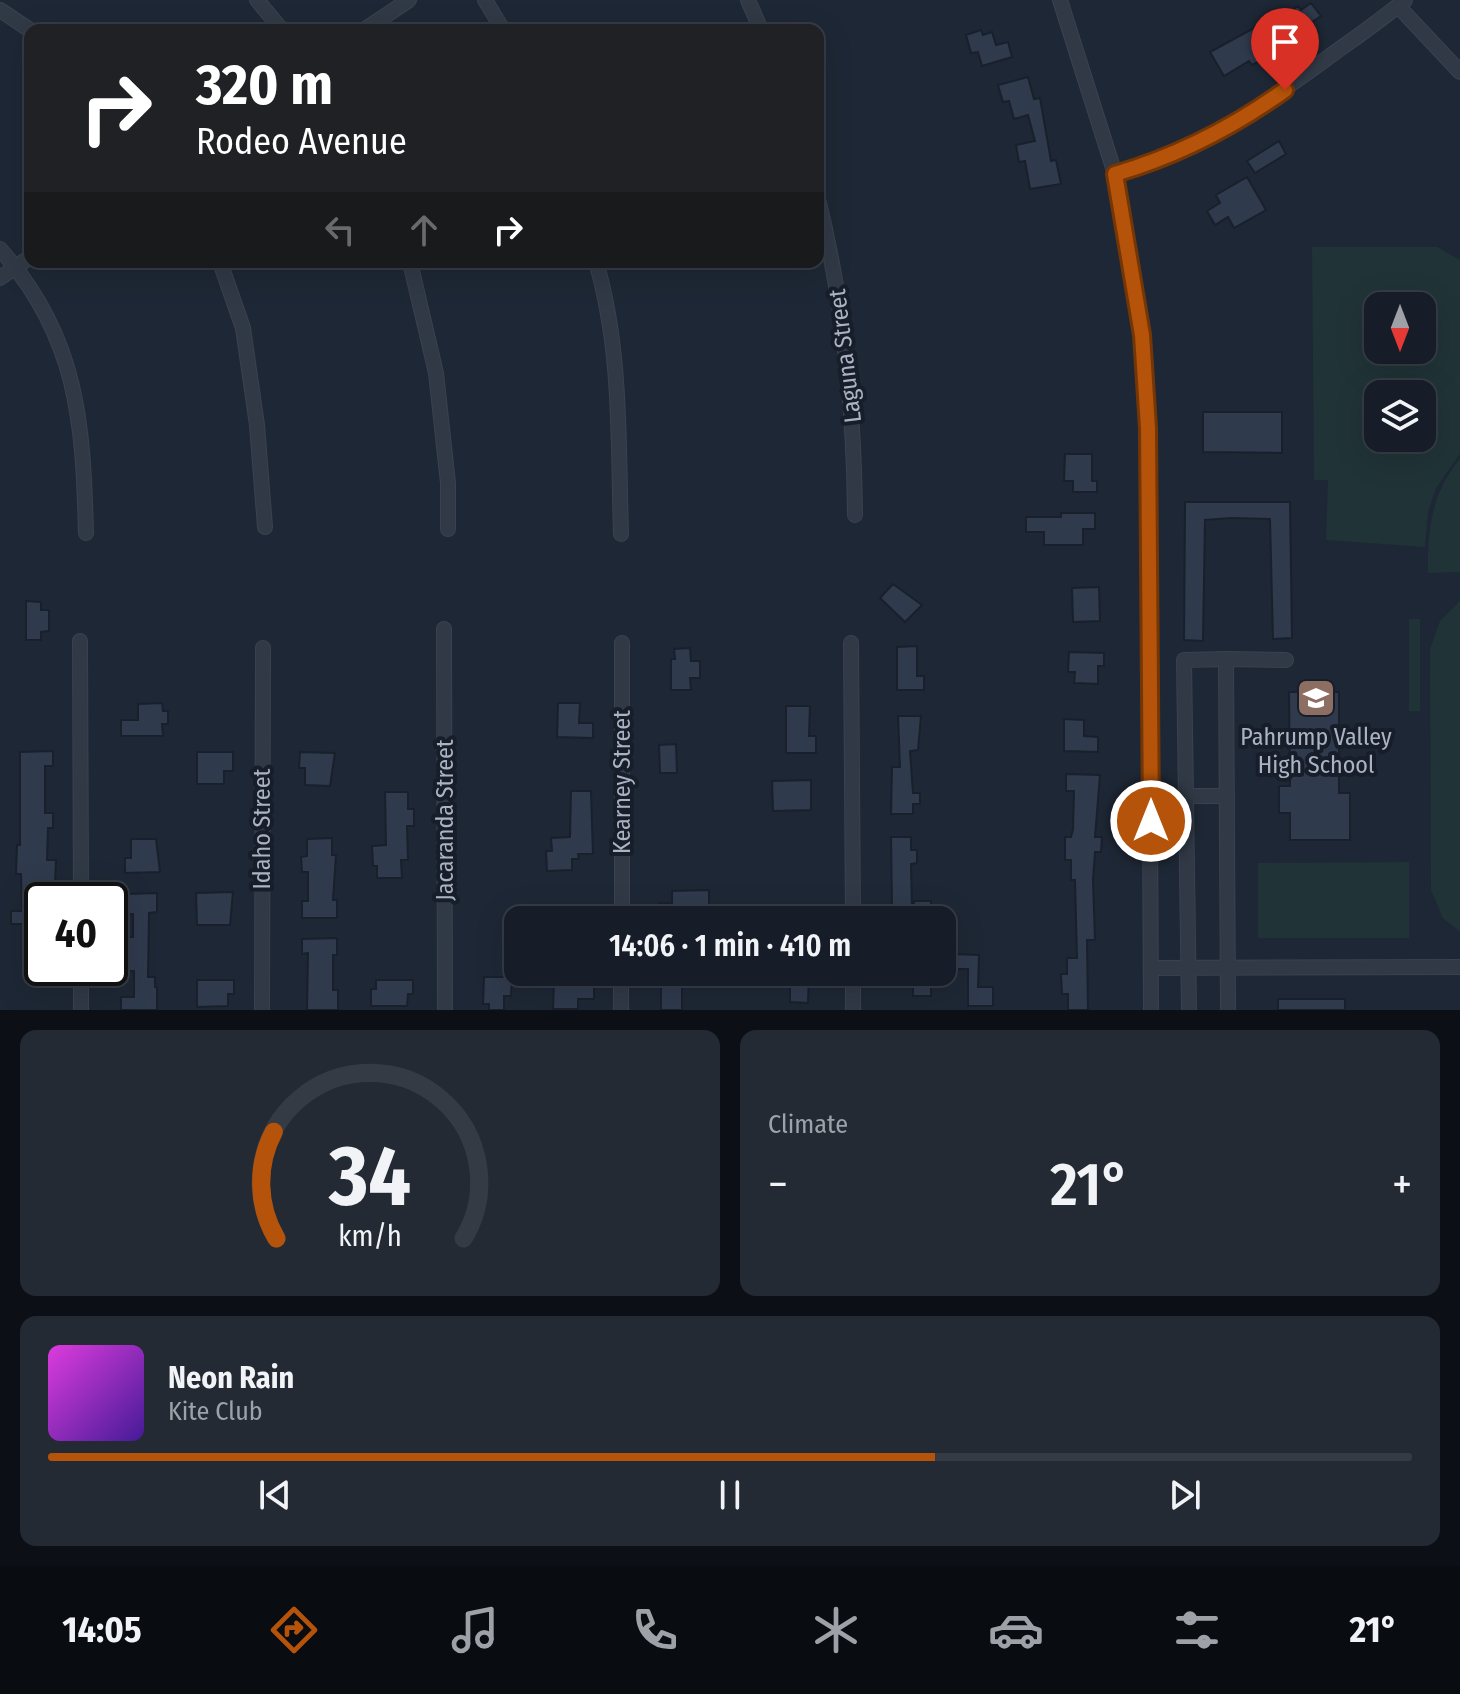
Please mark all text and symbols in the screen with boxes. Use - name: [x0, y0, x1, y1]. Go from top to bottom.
- pin: [1251, 8, 1319, 90]
- icon: arrive: [1263, 20, 1307, 64]
- text: 320 m: [196, 52, 333, 119]
- icon: right: [64, 56, 168, 160]
- text: Rodeo Avenue: [196, 120, 407, 164]
- icon: left: [318, 208, 362, 252]
- icon: ahead: [402, 208, 446, 252]
- icon: right: [486, 208, 530, 252]
- street label: Laguna Street: [823, 287, 867, 425]
- north arrow: [1364, 292, 1436, 364]
- map controls: [1364, 292, 1436, 452]
- button: layers: [1364, 380, 1436, 452]
- school or university icon: Pahrump Valley High School: [1295, 677, 1337, 719]
- street label: Kearney Street: [608, 710, 636, 854]
- place label: Pahrump Valley High School: [1240, 723, 1392, 779]
- street label: Jacaranda Street: [431, 739, 459, 901]
- street label: Idaho Street: [248, 768, 276, 889]
- position arrow: [1109, 779, 1193, 863]
- speed limit sign: 40: [24, 882, 128, 986]
- text: 14:06 · 1 min · 410 m: [609, 928, 851, 964]
- text: Climate: [768, 1109, 848, 1140]
- text: 34: [328, 1127, 411, 1227]
- text: 21°: [1050, 1149, 1130, 1221]
- text: −: [768, 1158, 788, 1211]
- text: +: [1392, 1158, 1412, 1211]
- text: km/h: [338, 1219, 402, 1254]
- text: Neon Rain: [168, 1360, 294, 1396]
- text: Kite Club: [168, 1396, 263, 1427]
- icon: previous: [253, 1473, 297, 1517]
- icon: pause: [708, 1473, 752, 1517]
- icon: next: [1163, 1473, 1207, 1517]
- icon: directions: [266, 1602, 322, 1658]
- icon: music: [447, 1602, 503, 1658]
- icon: phone: [627, 1602, 683, 1658]
- icon: climate: [808, 1602, 864, 1658]
- icon: car: [988, 1602, 1044, 1658]
- icon: filters: [1169, 1602, 1225, 1658]
- text: 14:05: [62, 1608, 142, 1652]
- text: 21°: [1350, 1608, 1398, 1652]

